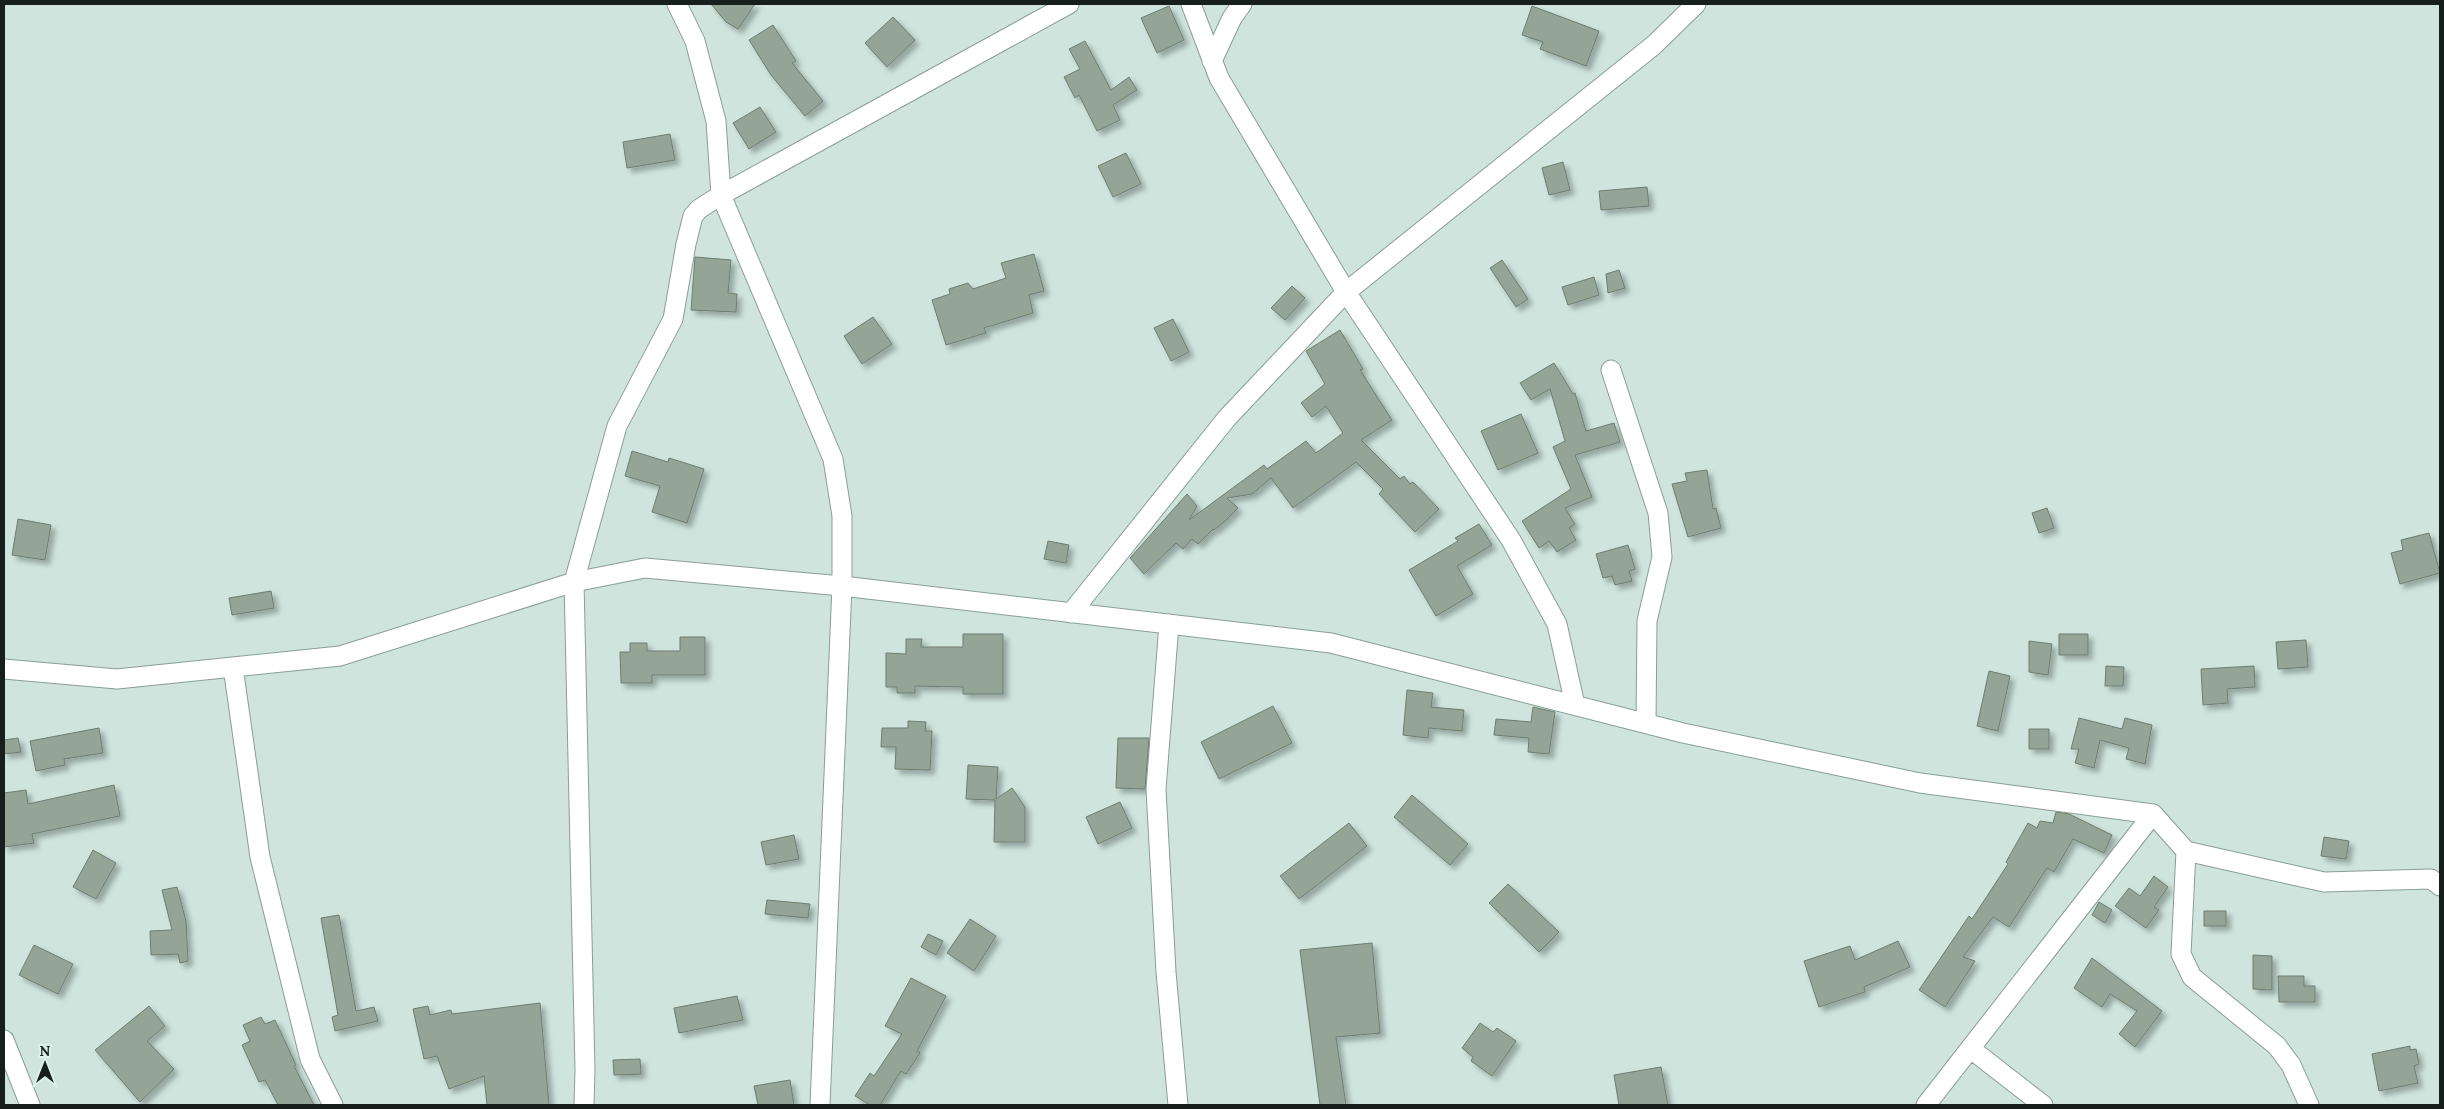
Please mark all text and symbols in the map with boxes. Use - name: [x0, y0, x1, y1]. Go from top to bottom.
- north arrow: [20, 1039, 70, 1089]
- text: N: [40, 1042, 51, 1060]

